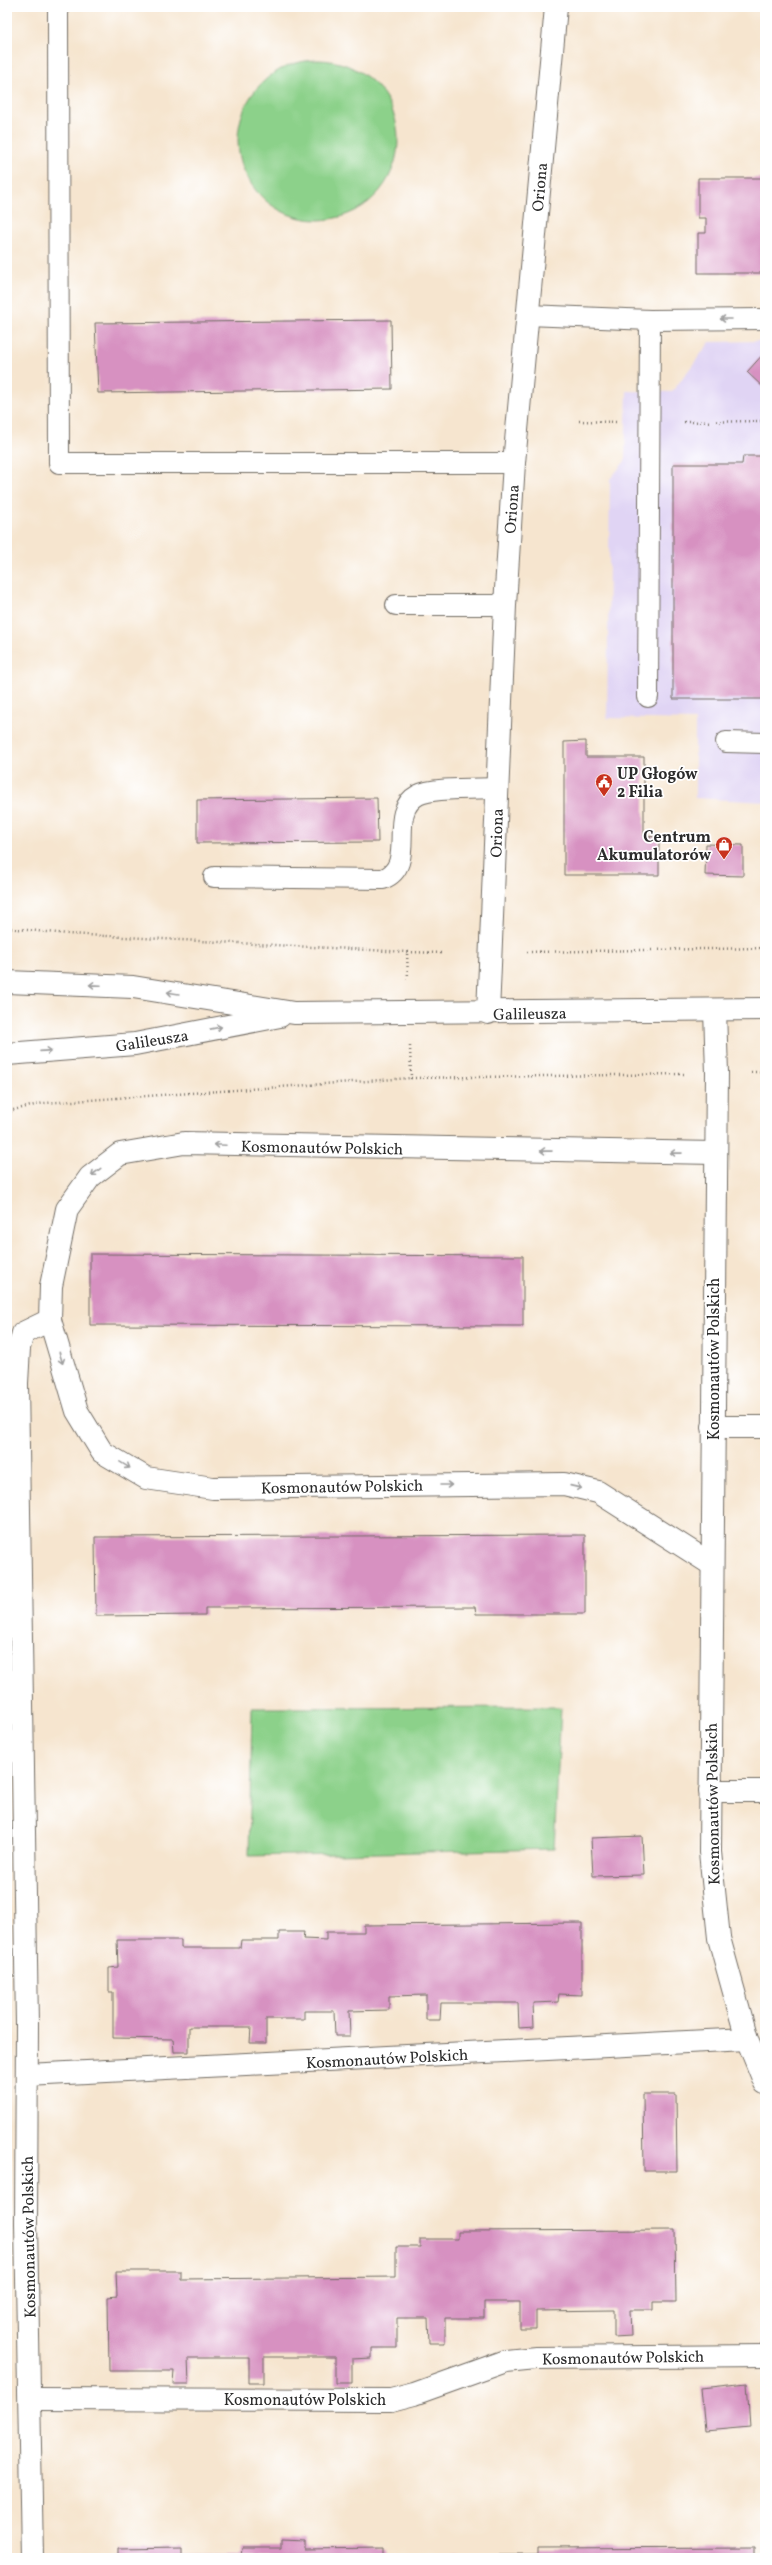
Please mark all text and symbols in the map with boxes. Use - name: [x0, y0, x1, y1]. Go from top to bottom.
- street label: Oriona: [528, 162, 554, 213]
- one-way arrow: [720, 315, 733, 323]
- street label: Oriona: [500, 484, 526, 534]
- place label: UP Głogów 2 Filia: [617, 764, 698, 804]
- public building icon: UP Głogów 2 Filia: [594, 772, 614, 797]
- street label: Oriona: [486, 808, 510, 858]
- place label: Centrum Akumulatorów: [597, 827, 711, 867]
- shop icon: Centrum Akumulatorów: [714, 835, 734, 860]
- one-way arrow: [89, 982, 102, 989]
- one-way arrow: [167, 989, 180, 997]
- street label: Galileusza: [493, 1003, 567, 1027]
- one-way arrow: [209, 1024, 222, 1032]
- street label: Galileusza: [114, 1025, 190, 1059]
- one-way arrow: [39, 1048, 52, 1055]
- street label: Kosmonautów Polskich: [241, 1137, 403, 1161]
- one-way arrow: [214, 1141, 227, 1149]
- one-way arrow: [540, 1147, 553, 1155]
- one-way arrow: [670, 1149, 683, 1157]
- one-way arrow: [91, 1167, 102, 1176]
- street label: Kosmonautów Polskich: [704, 1278, 726, 1440]
- one-way arrow: [58, 1351, 65, 1364]
- one-way arrow: [119, 1462, 131, 1470]
- street label: Kosmonautów Polskich: [261, 1476, 423, 1500]
- one-way arrow: [439, 1481, 452, 1489]
- one-way arrow: [569, 1484, 582, 1491]
- street label: Kosmonautów Polskich: [702, 1723, 726, 1885]
- street label: Kosmonautów Polskich: [305, 2045, 469, 2075]
- street label: Kosmonautów Polskich: [18, 2156, 42, 2318]
- street label: Kosmonautów Polskich: [542, 2347, 704, 2371]
- street label: Kosmonautów Polskich: [224, 2390, 386, 2412]

